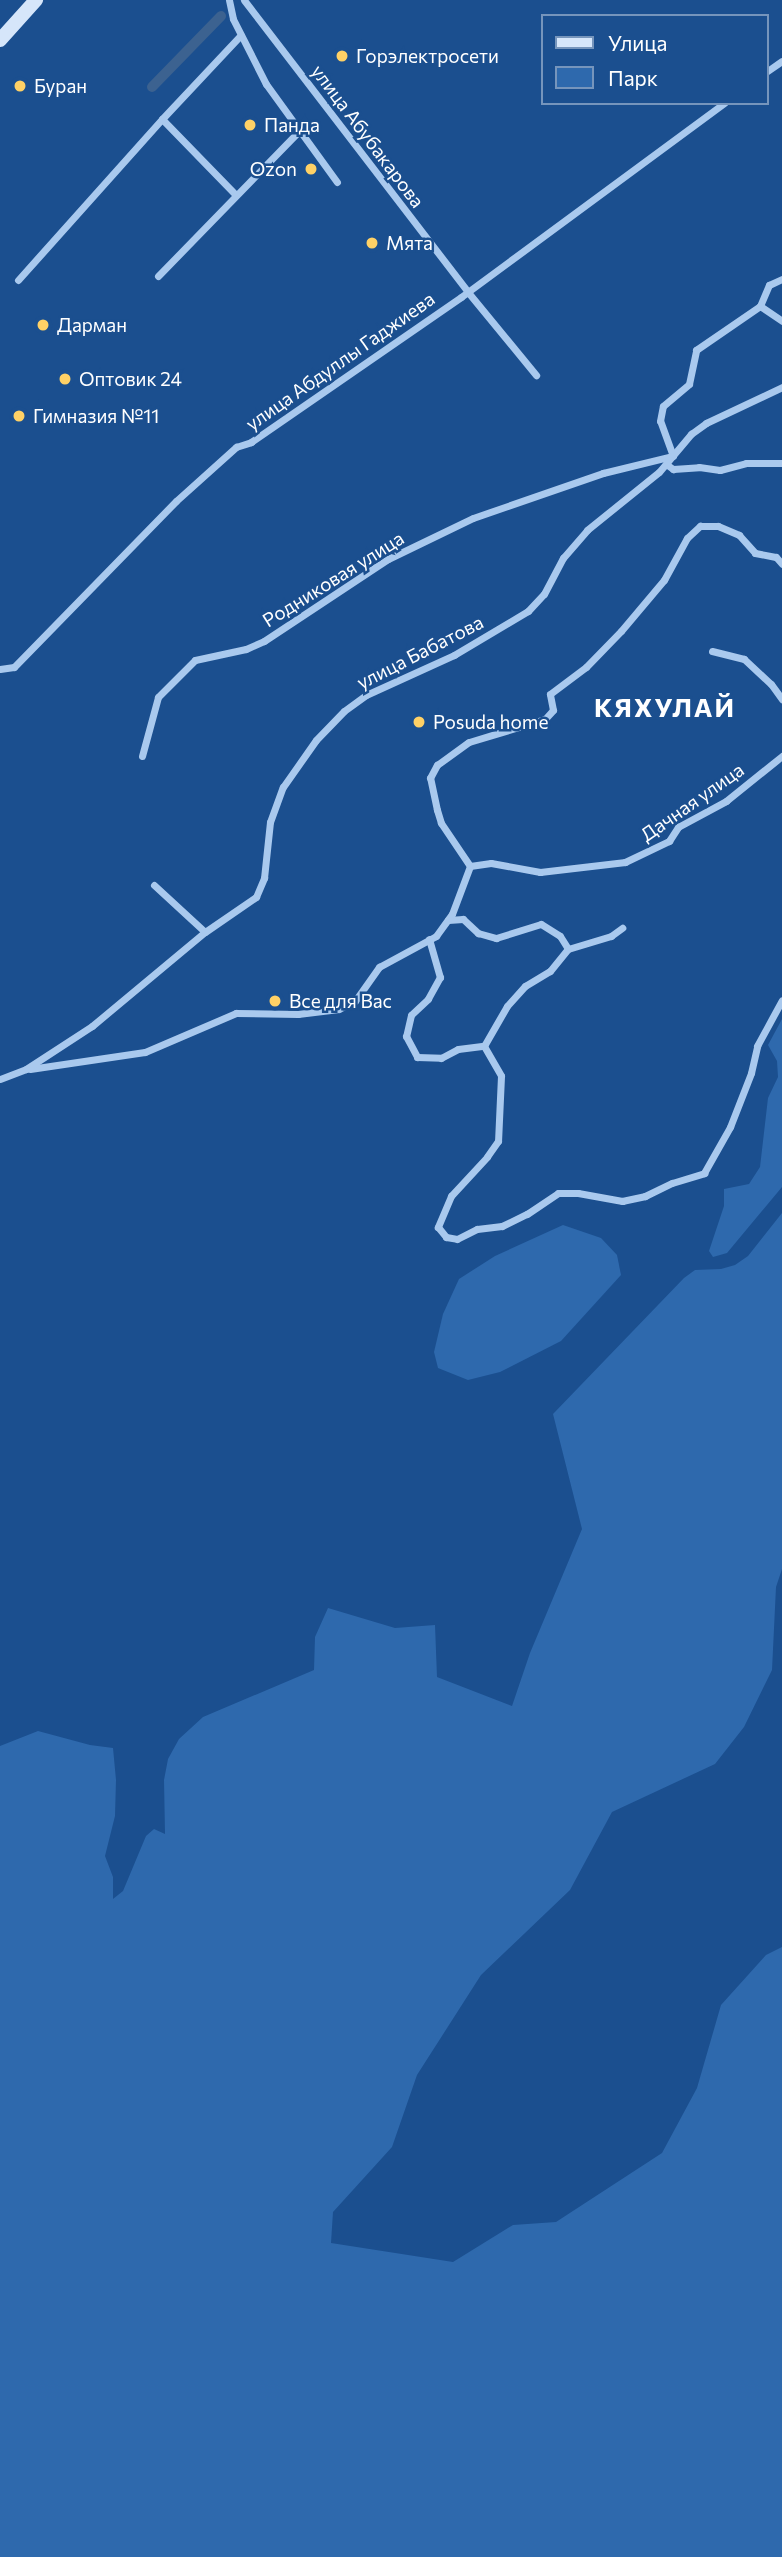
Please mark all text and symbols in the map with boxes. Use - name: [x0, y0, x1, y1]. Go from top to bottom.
- legend: [540, 14, 768, 105]
- text: Улица: [608, 30, 667, 55]
- place label: Горэлектросети: [356, 45, 499, 67]
- marker: Горэлектросети: [334, 48, 350, 64]
- street label: улица Абубакарова: [307, 60, 429, 212]
- text: Парк: [608, 65, 658, 90]
- place label: Буран: [34, 75, 87, 97]
- marker: Буран: [12, 78, 28, 94]
- place label: Панда: [264, 114, 320, 136]
- marker: Панда: [242, 117, 258, 133]
- place label: Ozon: [250, 158, 297, 180]
- marker: Ozon: [303, 161, 319, 177]
- place label: Мята: [386, 232, 433, 254]
- marker: Мята: [364, 235, 380, 251]
- street label: улица Абдуллы Гаджиева: [241, 287, 439, 435]
- place label: Дарман: [57, 314, 127, 336]
- marker: Дарман: [35, 317, 51, 333]
- place label: Оптовик 24: [79, 368, 182, 390]
- marker: Оптовик 24: [57, 371, 73, 387]
- place label: Гимназия №11: [33, 405, 159, 427]
- marker: Гимназия №11: [11, 408, 27, 424]
- street label: Родниковая улица: [258, 526, 408, 632]
- street label: улица Бабатова: [353, 610, 487, 694]
- district label: КЯХУЛАЙ: [595, 691, 735, 723]
- place label: Posuda home: [433, 711, 548, 733]
- marker: Posuda home: [411, 714, 427, 730]
- street label: Дачная улица: [636, 758, 748, 846]
- place label: Все для Вас: [289, 990, 392, 1012]
- marker: Все для Вас: [267, 993, 283, 1009]

